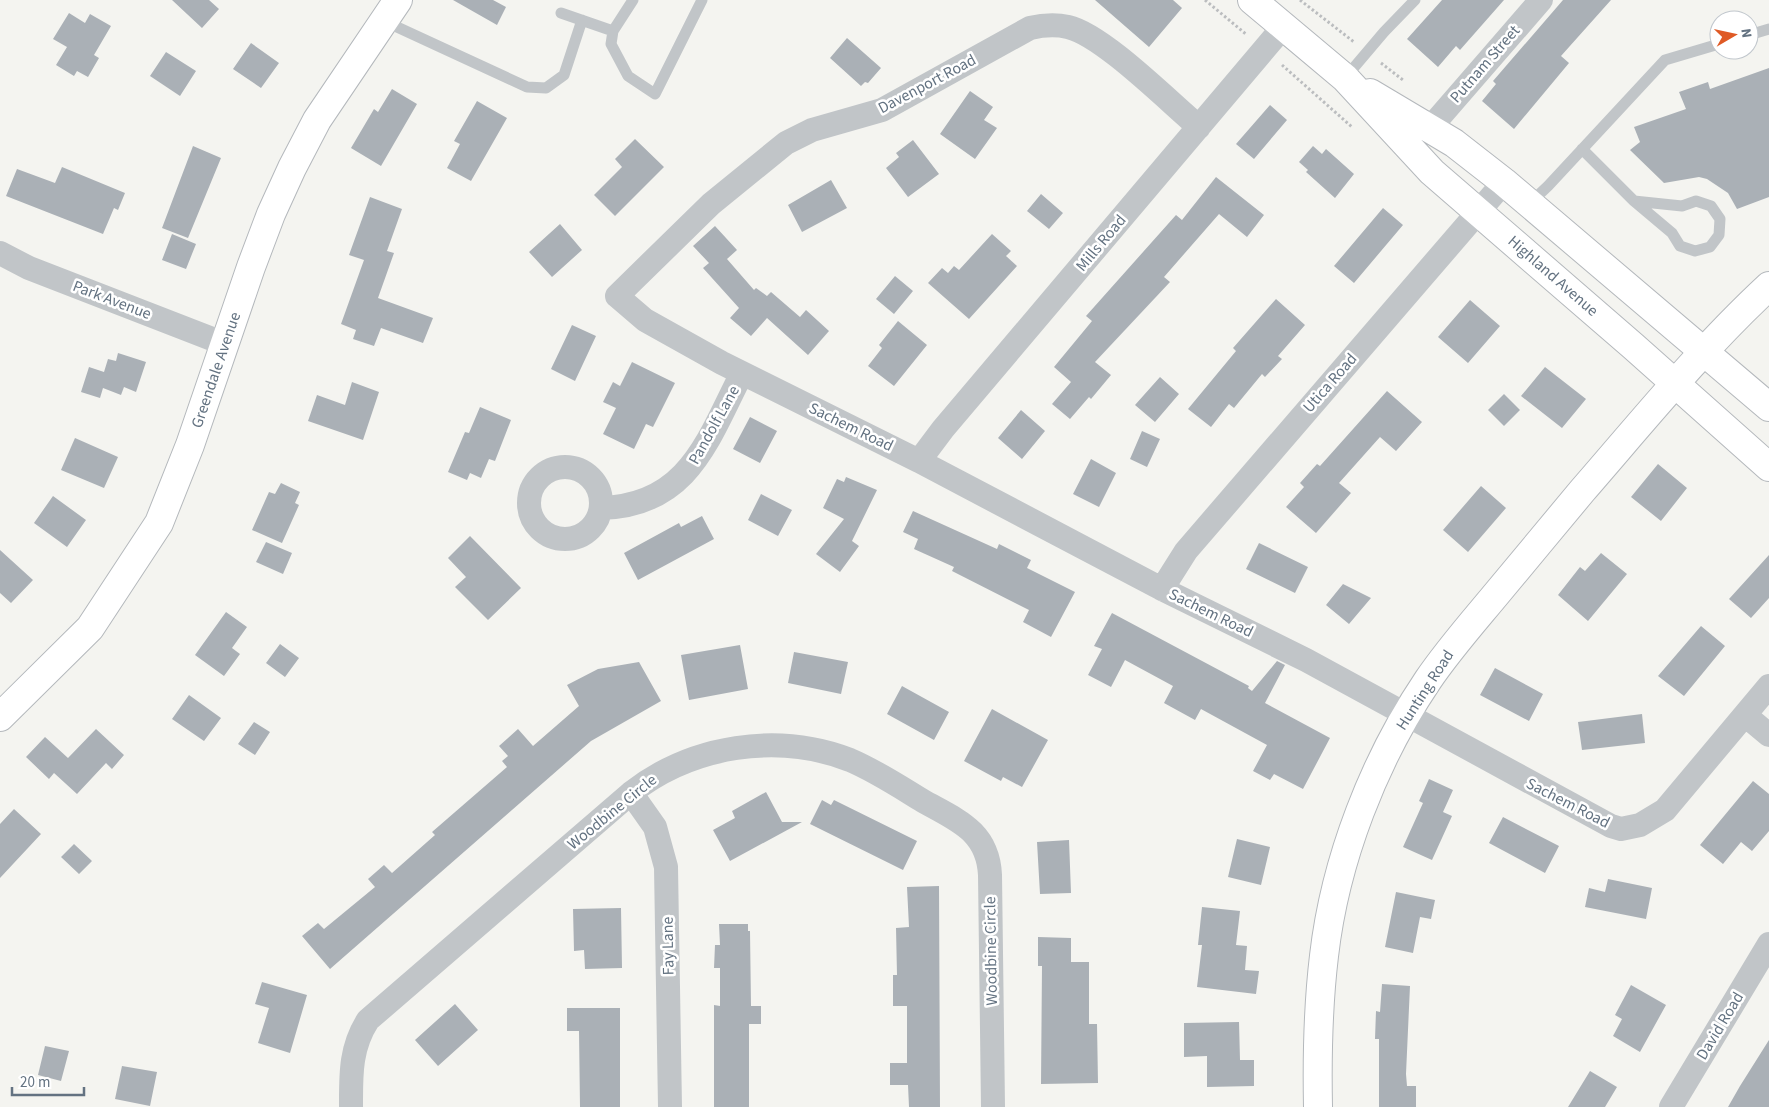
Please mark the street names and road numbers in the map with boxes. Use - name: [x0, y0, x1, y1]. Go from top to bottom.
- street label: Putnam Street: [1445, 20, 1525, 108]
- street label: Davenport Road: [874, 49, 980, 119]
- street label: Mills Road: [1071, 210, 1131, 276]
- street label: Highland Avenue: [1503, 230, 1603, 322]
- street label: Park Avenue: [70, 275, 154, 325]
- street label: Greendale Avenue: [186, 309, 246, 431]
- street label: Utica Road: [1298, 348, 1362, 418]
- street label: Pandolf Lane: [683, 381, 745, 468]
- street label: Sachem Road: [805, 397, 897, 457]
- street label: Sachem Road: [1165, 583, 1257, 643]
- street label: Hunting Road: [1391, 646, 1459, 734]
- street label: Woodbine Circle: [563, 769, 661, 855]
- street label: Sachem Road: [1522, 772, 1614, 834]
- street label: Woodbine Circle: [979, 896, 1003, 1006]
- street label: Fay Lane: [656, 916, 680, 976]
- street label: David Road: [1691, 988, 1749, 1064]

